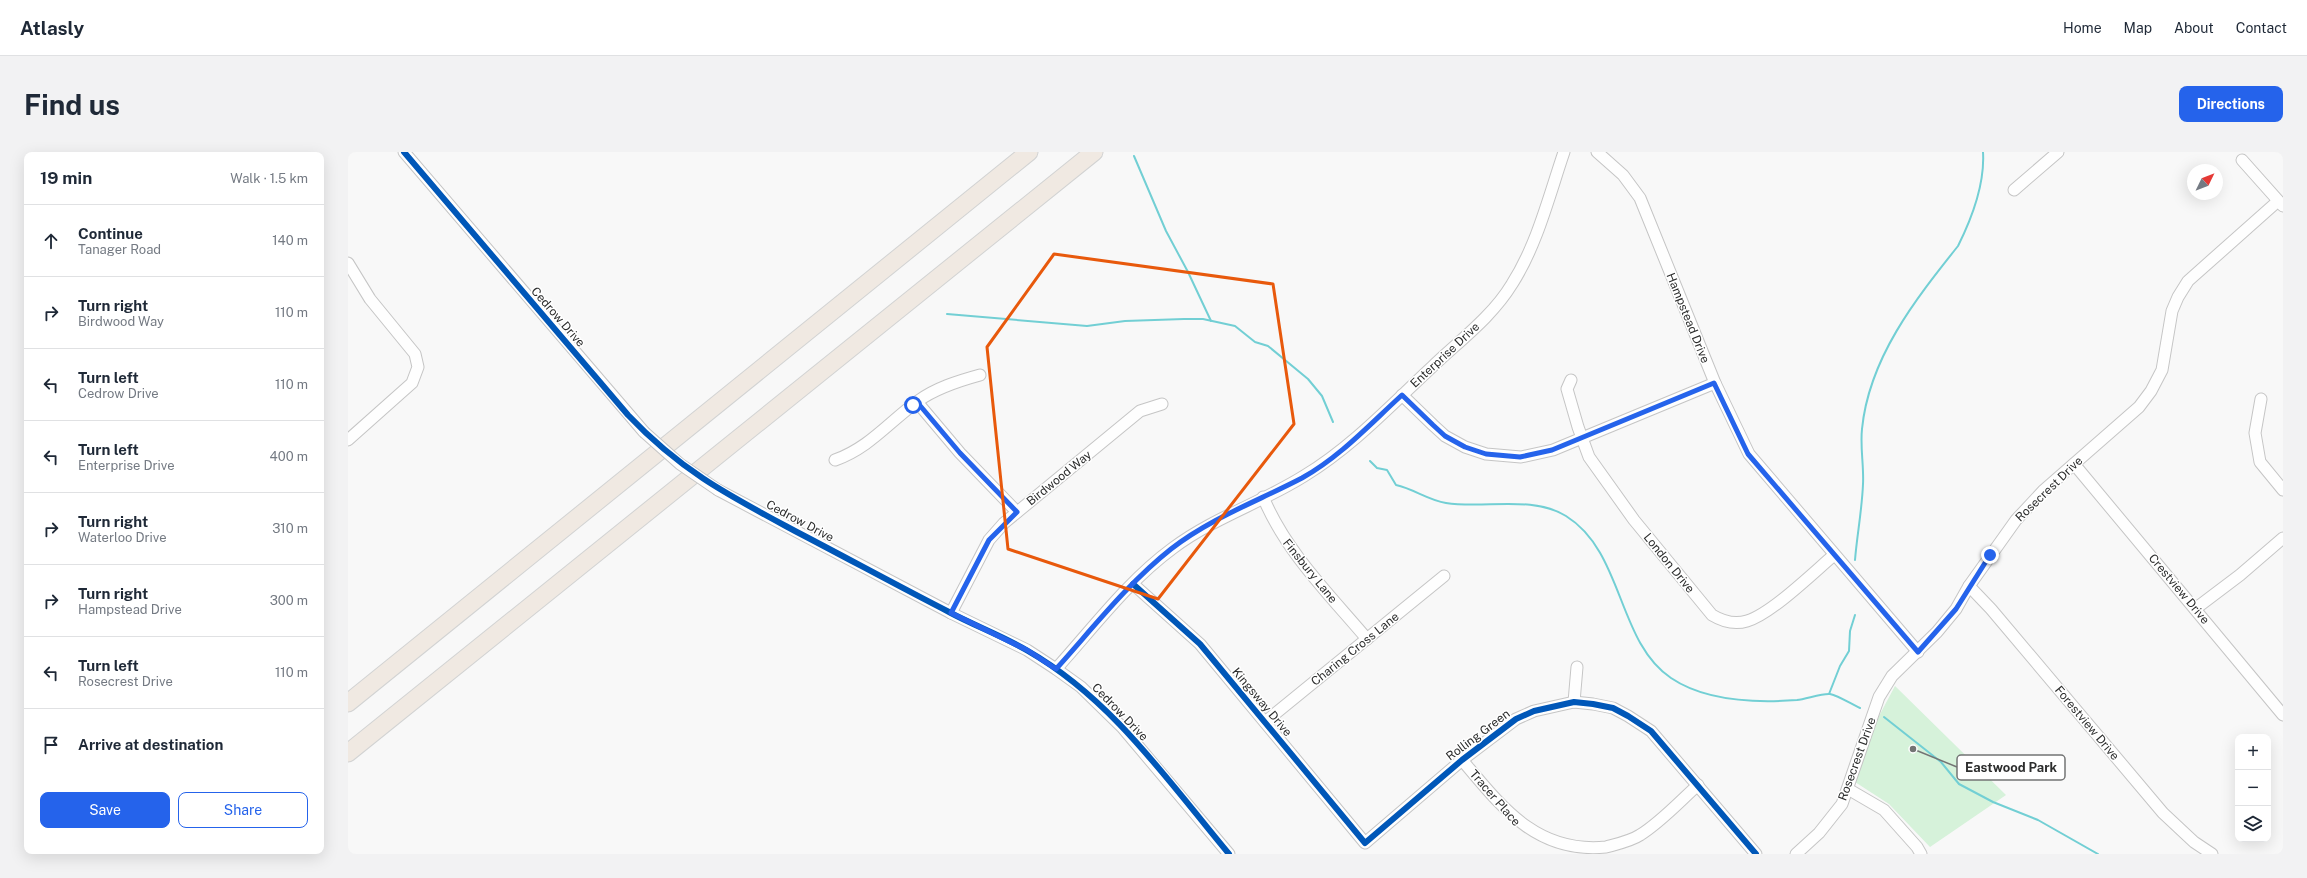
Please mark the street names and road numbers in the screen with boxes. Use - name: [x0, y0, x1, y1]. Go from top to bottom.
- street label: Hampstead Drive: [1664, 271, 1713, 365]
- street label: Cedrow Drive: [528, 284, 588, 350]
- street label: Enterprise Drive: [1408, 319, 1483, 391]
- street label: Birdwood Way: [1024, 447, 1095, 508]
- street label: Rosecrest Drive: [2013, 453, 2085, 524]
- street label: Cedrow Drive: [764, 497, 836, 545]
- street label: London Drive: [1641, 530, 1698, 596]
- street label: Finsbury Lane: [1280, 536, 1340, 606]
- street label: Crestview Drive: [2146, 551, 2212, 627]
- street label: Charing Cross Lane: [1308, 609, 1402, 689]
- street label: Kingsway Drive: [1229, 665, 1295, 739]
- street label: Cedrow Drive: [1089, 680, 1151, 744]
- street label: Forestview Drive: [2052, 683, 2122, 763]
- street label: Rolling Green: [1443, 706, 1513, 763]
- street label: Rosecrest Drive: [1835, 715, 1879, 803]
- street label: Tracer Place: [1467, 767, 1523, 829]

